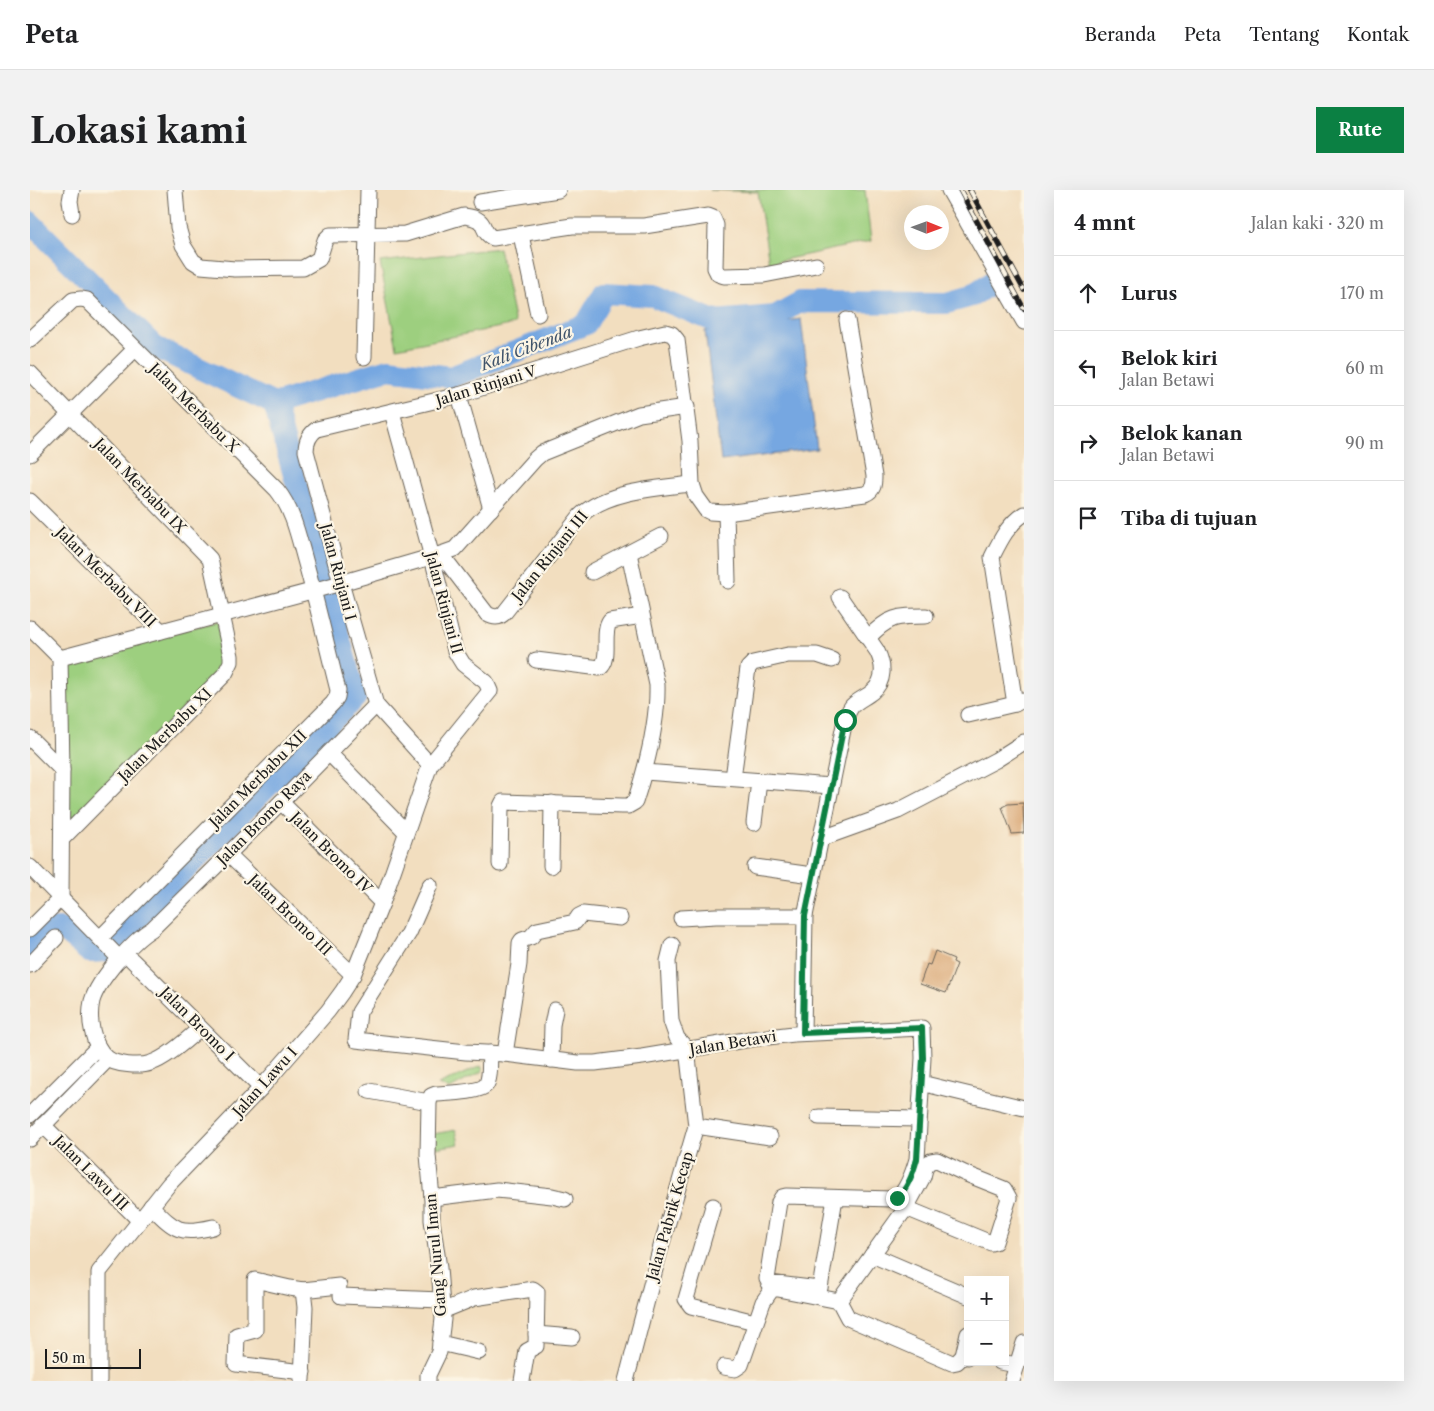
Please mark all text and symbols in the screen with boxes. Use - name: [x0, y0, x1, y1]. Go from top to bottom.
- text: Peta: [25, 20, 79, 49]
- text: Beranda: [1085, 24, 1156, 46]
- text: Peta: [1184, 24, 1221, 46]
- text: Tentang: [1249, 24, 1319, 46]
- text: Kontak: [1347, 24, 1409, 46]
- button: Rute: [1316, 107, 1404, 153]
- text: Lokasi kami: [30, 109, 247, 152]
- north arrow: [904, 205, 949, 250]
- text: 4 mnt: [1074, 210, 1135, 235]
- text: Jalan kaki · 320 m: [1251, 213, 1384, 233]
- icon: ahead: [1074, 279, 1102, 307]
- text: Lurus: [1121, 282, 1177, 305]
- text: 170 m: [1340, 283, 1384, 303]
- water label: Kali Cibenda: [476, 321, 575, 375]
- text: Belok kiri: [1121, 347, 1218, 370]
- icon: left: [1074, 354, 1102, 382]
- street label: Jalan Merbabu X: [144, 357, 243, 457]
- text: 60 m: [1345, 358, 1384, 378]
- street label: Jalan Rinjani V: [431, 361, 540, 410]
- text: Jalan Betawi: [1121, 370, 1214, 390]
- text: Belok kanan: [1121, 422, 1243, 445]
- icon: right: [1074, 429, 1102, 457]
- street label: Jalan Merbabu IX: [89, 433, 191, 537]
- text: 90 m: [1345, 433, 1384, 453]
- text: Jalan Betawi: [1121, 445, 1214, 465]
- icon: arrive: [1074, 504, 1102, 532]
- street label: Jalan Rinjani III: [506, 507, 592, 606]
- text: Tiba di tujuan: [1121, 507, 1257, 530]
- street label: Jalan Rinjani I: [316, 519, 361, 622]
- street label: Jalan Merbabu VIII: [51, 521, 161, 631]
- street label: Jalan Rinjani II: [421, 548, 467, 656]
- street label: Jalan Merbabu XI: [112, 684, 215, 787]
- route start: [834, 709, 857, 732]
- street label: Jalan Merbabu XII: [203, 726, 310, 833]
- street label: Jalan Bromo Raya: [211, 766, 315, 870]
- street label: Jalan Bromo IV: [285, 806, 377, 898]
- street label: Jalan Bromo III: [243, 869, 336, 959]
- street label: Jalan Bromo I: [155, 981, 238, 1065]
- street label: Jalan Betawi: [686, 1026, 778, 1059]
- street label: Jalan Lawu I: [227, 1043, 301, 1122]
- street label: Jalan Lawu III: [48, 1130, 133, 1214]
- street label: Jalan Pabrik Kecap: [641, 1149, 697, 1285]
- route end: [886, 1187, 909, 1210]
- street label: Gang Nurul Iman: [421, 1192, 450, 1317]
- map controls: [964, 1276, 1009, 1366]
- button: +: [964, 1276, 1009, 1321]
- button: −: [964, 1321, 1009, 1366]
- scale bar: [45, 1346, 141, 1369]
- text: 50 m: [52, 1349, 85, 1367]

